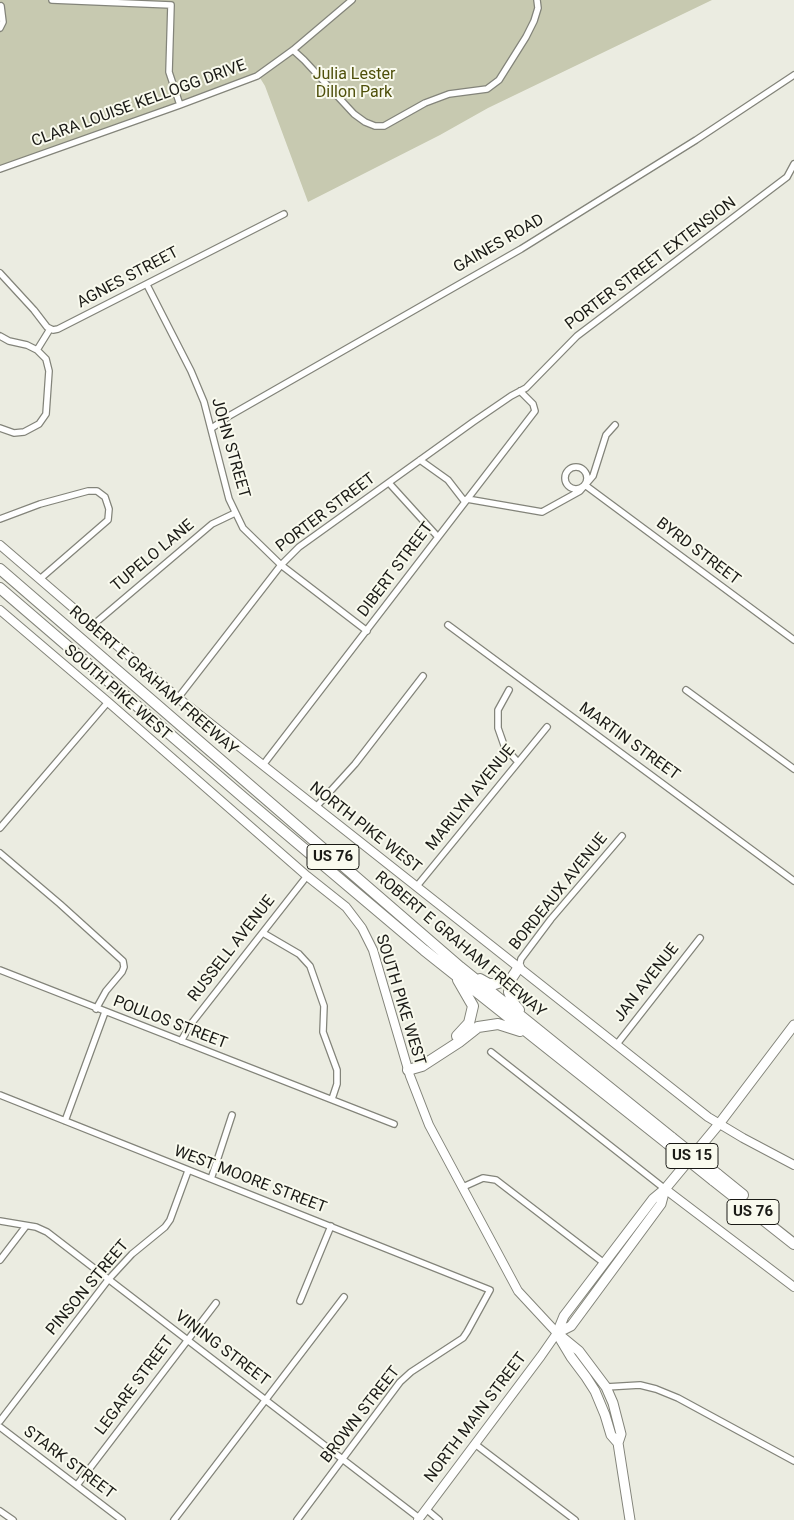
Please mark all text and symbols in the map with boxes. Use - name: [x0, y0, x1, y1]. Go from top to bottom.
- street label: CLARA LOUISE KELLOGG DRIVE: [29, 56, 249, 152]
- park label: Julia Lester Dillon Park: [313, 65, 395, 103]
- street label: PORTER STREET EXTENSION: [562, 193, 740, 335]
- street label: GAINES ROAD: [450, 210, 548, 278]
- street label: AGNES STREET: [74, 243, 182, 313]
- street label: JOHN STREET: [207, 396, 253, 500]
- street label: PORTER STREET: [272, 469, 380, 557]
- street label: BYRD STREET: [652, 514, 744, 590]
- street label: TUPELO LANE: [108, 516, 198, 596]
- street label: DIBERT STREET: [354, 519, 438, 621]
- street label: ROBERT E GRAHAM FREEWAY: [65, 603, 241, 759]
- street label: SOUTH PIKE WEST: [59, 641, 175, 745]
- street label: MARTIN STREET: [575, 699, 683, 785]
- street label: MARILYN AVENUE: [423, 741, 519, 855]
- street label: NORTH PIKE WEST: [305, 778, 425, 878]
- street label: BORDEAUX AVENUE: [506, 830, 612, 954]
- road number: US 76: [307, 844, 359, 870]
- street label: ROBERT E GRAHAM FREEWAY: [371, 868, 549, 1022]
- street label: RUSSELL AVENUE: [185, 892, 279, 1006]
- street label: SOUTH PIKE WEST: [371, 932, 429, 1068]
- street label: JAN AVENUE: [610, 940, 684, 1026]
- street label: POULOS STREET: [110, 992, 230, 1054]
- street label: WEST MOORE STREET: [171, 1142, 329, 1218]
- road number: US 15: [666, 1144, 718, 1168]
- road number: US 76: [727, 1200, 779, 1224]
- street label: PINSON STREET: [43, 1236, 133, 1340]
- street label: VINING STREET: [171, 1307, 273, 1391]
- street label: LEGARE STREET: [92, 1333, 178, 1439]
- street label: NORTH MAIN STREET: [421, 1349, 531, 1487]
- street label: BROWN STREET: [317, 1363, 405, 1467]
- street label: STARK STREET: [19, 1422, 119, 1504]

